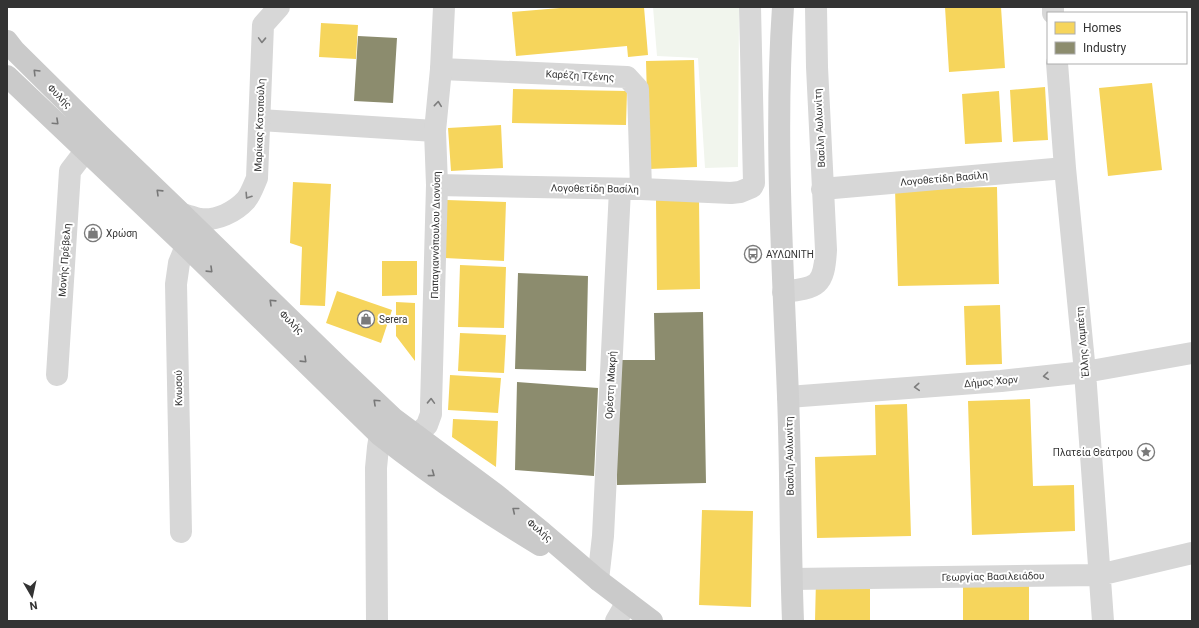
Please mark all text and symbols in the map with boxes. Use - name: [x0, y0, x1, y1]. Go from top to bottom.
- legend: [1047, 12, 1187, 64]
- text: Homes: [1083, 21, 1121, 35]
- one-way arrow: [258, 37, 267, 43]
- text: Industry: [1083, 41, 1127, 55]
- street label: Καρέζη Τζένης: [545, 68, 615, 84]
- one-way arrow: [33, 69, 41, 77]
- street label: Μαρίκας Κοτοπούλη: [252, 78, 268, 172]
- street label: Φυλής: [45, 82, 74, 111]
- street label: Βασίλη Αυλωνίτη: [812, 88, 827, 168]
- one-way arrow: [433, 101, 442, 107]
- one-way arrow: [51, 117, 59, 124]
- street label: Λογοθετίδη Βασίλη: [900, 169, 988, 188]
- street label: Παπαγιαννόπουλου Διονύση: [429, 171, 442, 299]
- street label: Λογοθετίδη Βασίλη: [551, 182, 639, 195]
- one-way arrow: [156, 189, 164, 197]
- one-way arrow: [245, 192, 253, 199]
- street label: Μονής Πρέβελη: [56, 223, 74, 297]
- shop icon: Χρώση: [83, 223, 103, 243]
- place label: Χρώση: [106, 228, 138, 239]
- bus stop icon: ΑΥΛΩΝΙΤΗ: [743, 244, 763, 264]
- place label: ΑΥΛΩΝΙΤΗ: [766, 249, 814, 260]
- one-way arrow: [206, 265, 213, 272]
- one-way arrow: [269, 299, 277, 307]
- street label: Έλλης Λαμπέτη: [1074, 306, 1092, 379]
- street label: Φυλής: [277, 308, 306, 337]
- shop icon: Serera: [356, 309, 376, 329]
- place label: Serera: [379, 314, 407, 325]
- street label: Ορέστη Μακρή: [603, 351, 618, 419]
- one-way arrow: [299, 355, 307, 363]
- street label: Κνωσού: [173, 370, 184, 406]
- one-way arrow: [1043, 371, 1049, 380]
- street label: Δήμος Χορν: [964, 374, 1019, 390]
- one-way arrow: [914, 383, 920, 392]
- one-way arrow: [427, 398, 436, 404]
- one-way arrow: [373, 399, 381, 407]
- street label: Βασίλη Αυλωνίτη: [783, 416, 796, 496]
- place icon: Πλατεία Θεάτρου: [1136, 442, 1156, 462]
- place label: Πλατεία Θεάτρου: [1053, 447, 1133, 458]
- one-way arrow: [428, 469, 435, 476]
- one-way arrow: [512, 507, 519, 514]
- street label: Φυλής: [524, 517, 554, 545]
- street label: Γεωργίας Βασιλειάδου: [941, 570, 1045, 584]
- north arrow: [12, 576, 52, 616]
- text: N: [28, 598, 38, 612]

